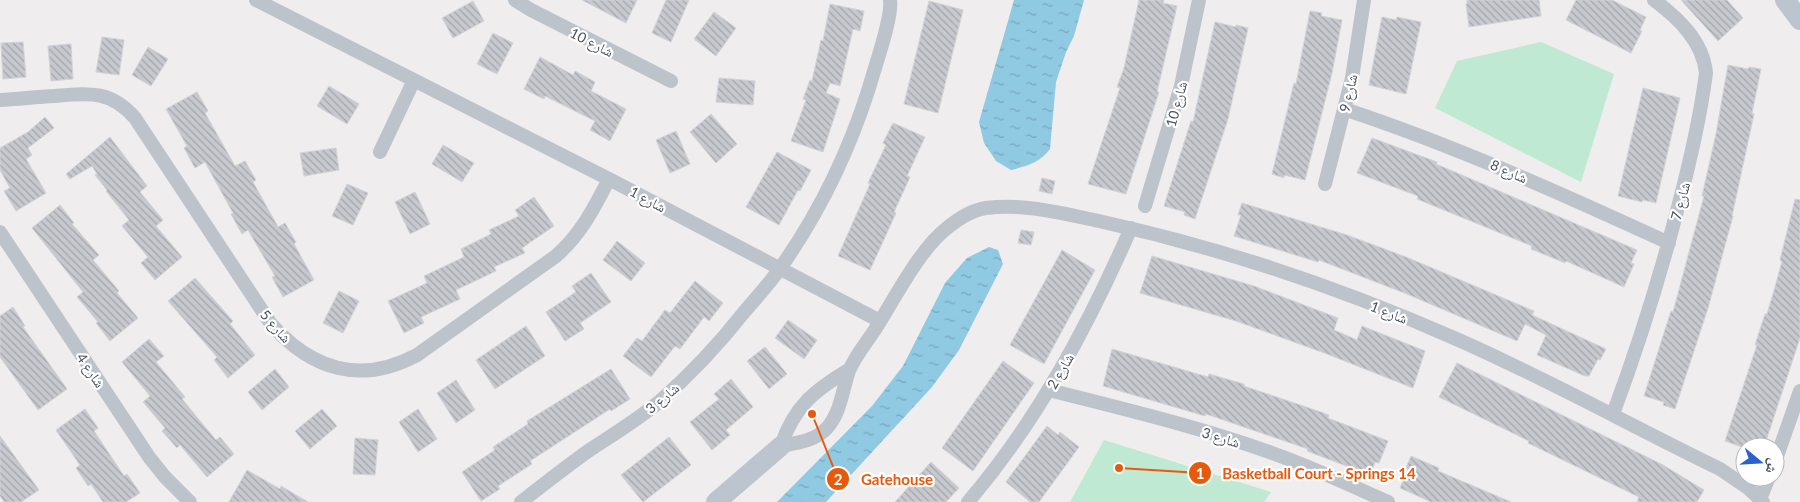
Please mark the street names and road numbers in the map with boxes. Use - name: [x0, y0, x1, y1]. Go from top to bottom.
- street label: شارع 10: [567, 24, 617, 62]
- street label: شارع 9: [1335, 72, 1363, 114]
- street label: شارع 10: [1162, 79, 1192, 129]
- street label: شارع 8: [1487, 156, 1530, 188]
- street label: شارع 7: [1667, 180, 1695, 222]
- street label: شارع 1: [626, 182, 669, 217]
- street label: شارع 1: [1367, 297, 1410, 329]
- street label: شارع 5: [256, 306, 295, 347]
- street label: شارع 4: [72, 349, 109, 392]
- street label: شارع 2: [1043, 350, 1079, 393]
- street label: شارع 3: [642, 379, 683, 418]
- street label: شارع 3: [1200, 423, 1242, 453]

